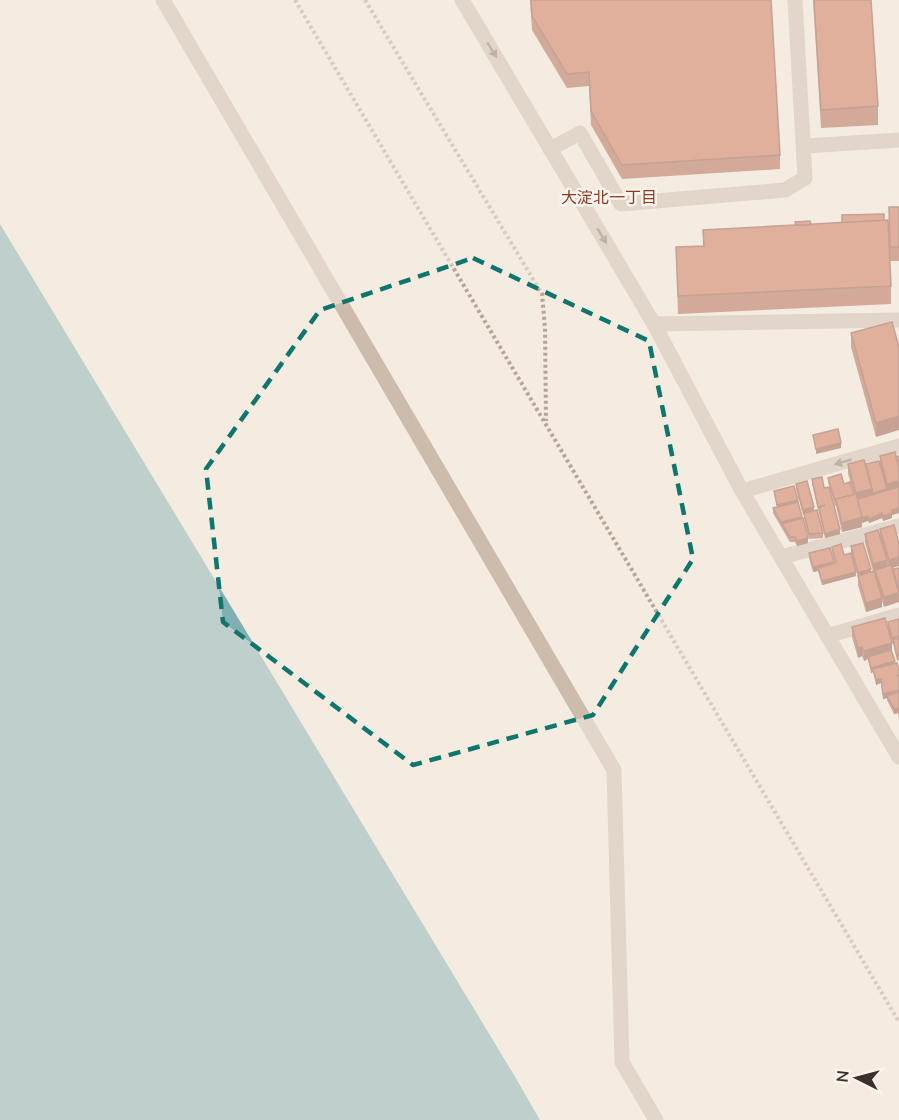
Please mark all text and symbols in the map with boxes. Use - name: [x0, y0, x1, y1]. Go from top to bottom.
- one-way arrow: [487, 42, 497, 59]
- district label: 大淀北一丁目: [561, 187, 657, 207]
- one-way arrow: [597, 228, 607, 245]
- one-way arrow: [834, 458, 852, 467]
- north arrow: [827, 1048, 887, 1108]
- text: N: [832, 1069, 853, 1083]

